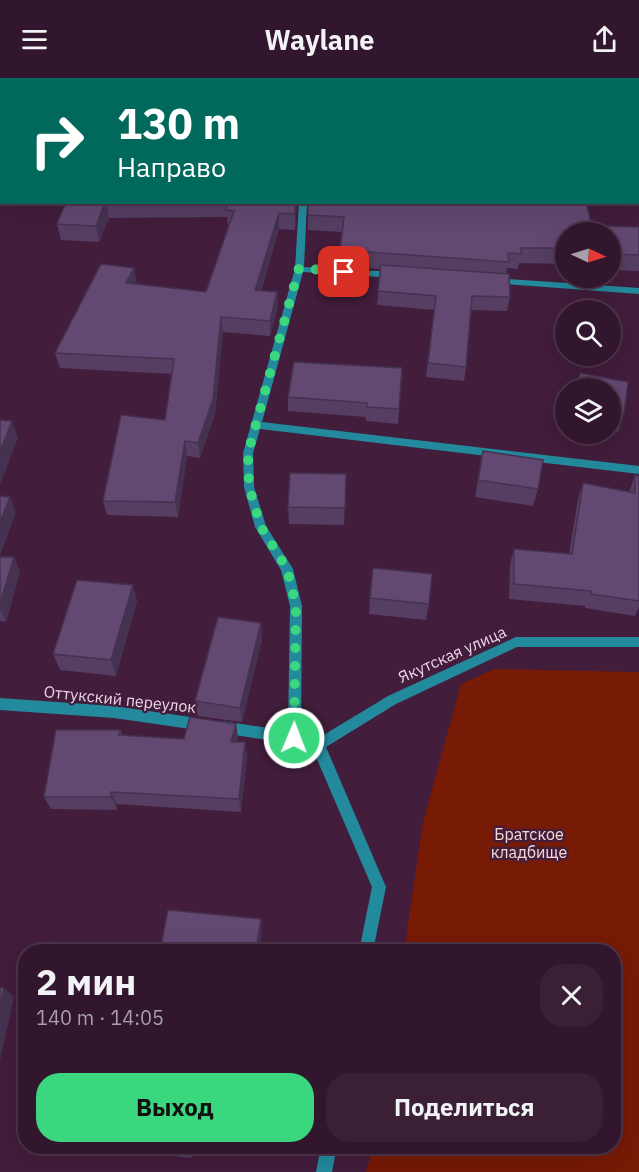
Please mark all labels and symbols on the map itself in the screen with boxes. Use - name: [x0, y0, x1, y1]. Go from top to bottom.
- north arrow: [555, 222, 621, 288]
- pin: [318, 246, 369, 297]
- street label: Якутская улица: [395, 621, 510, 687]
- street label: Оттукский переулок: [43, 681, 197, 717]
- position arrow: [262, 706, 326, 770]
- park label: Братское кладбище: [491, 824, 568, 862]

